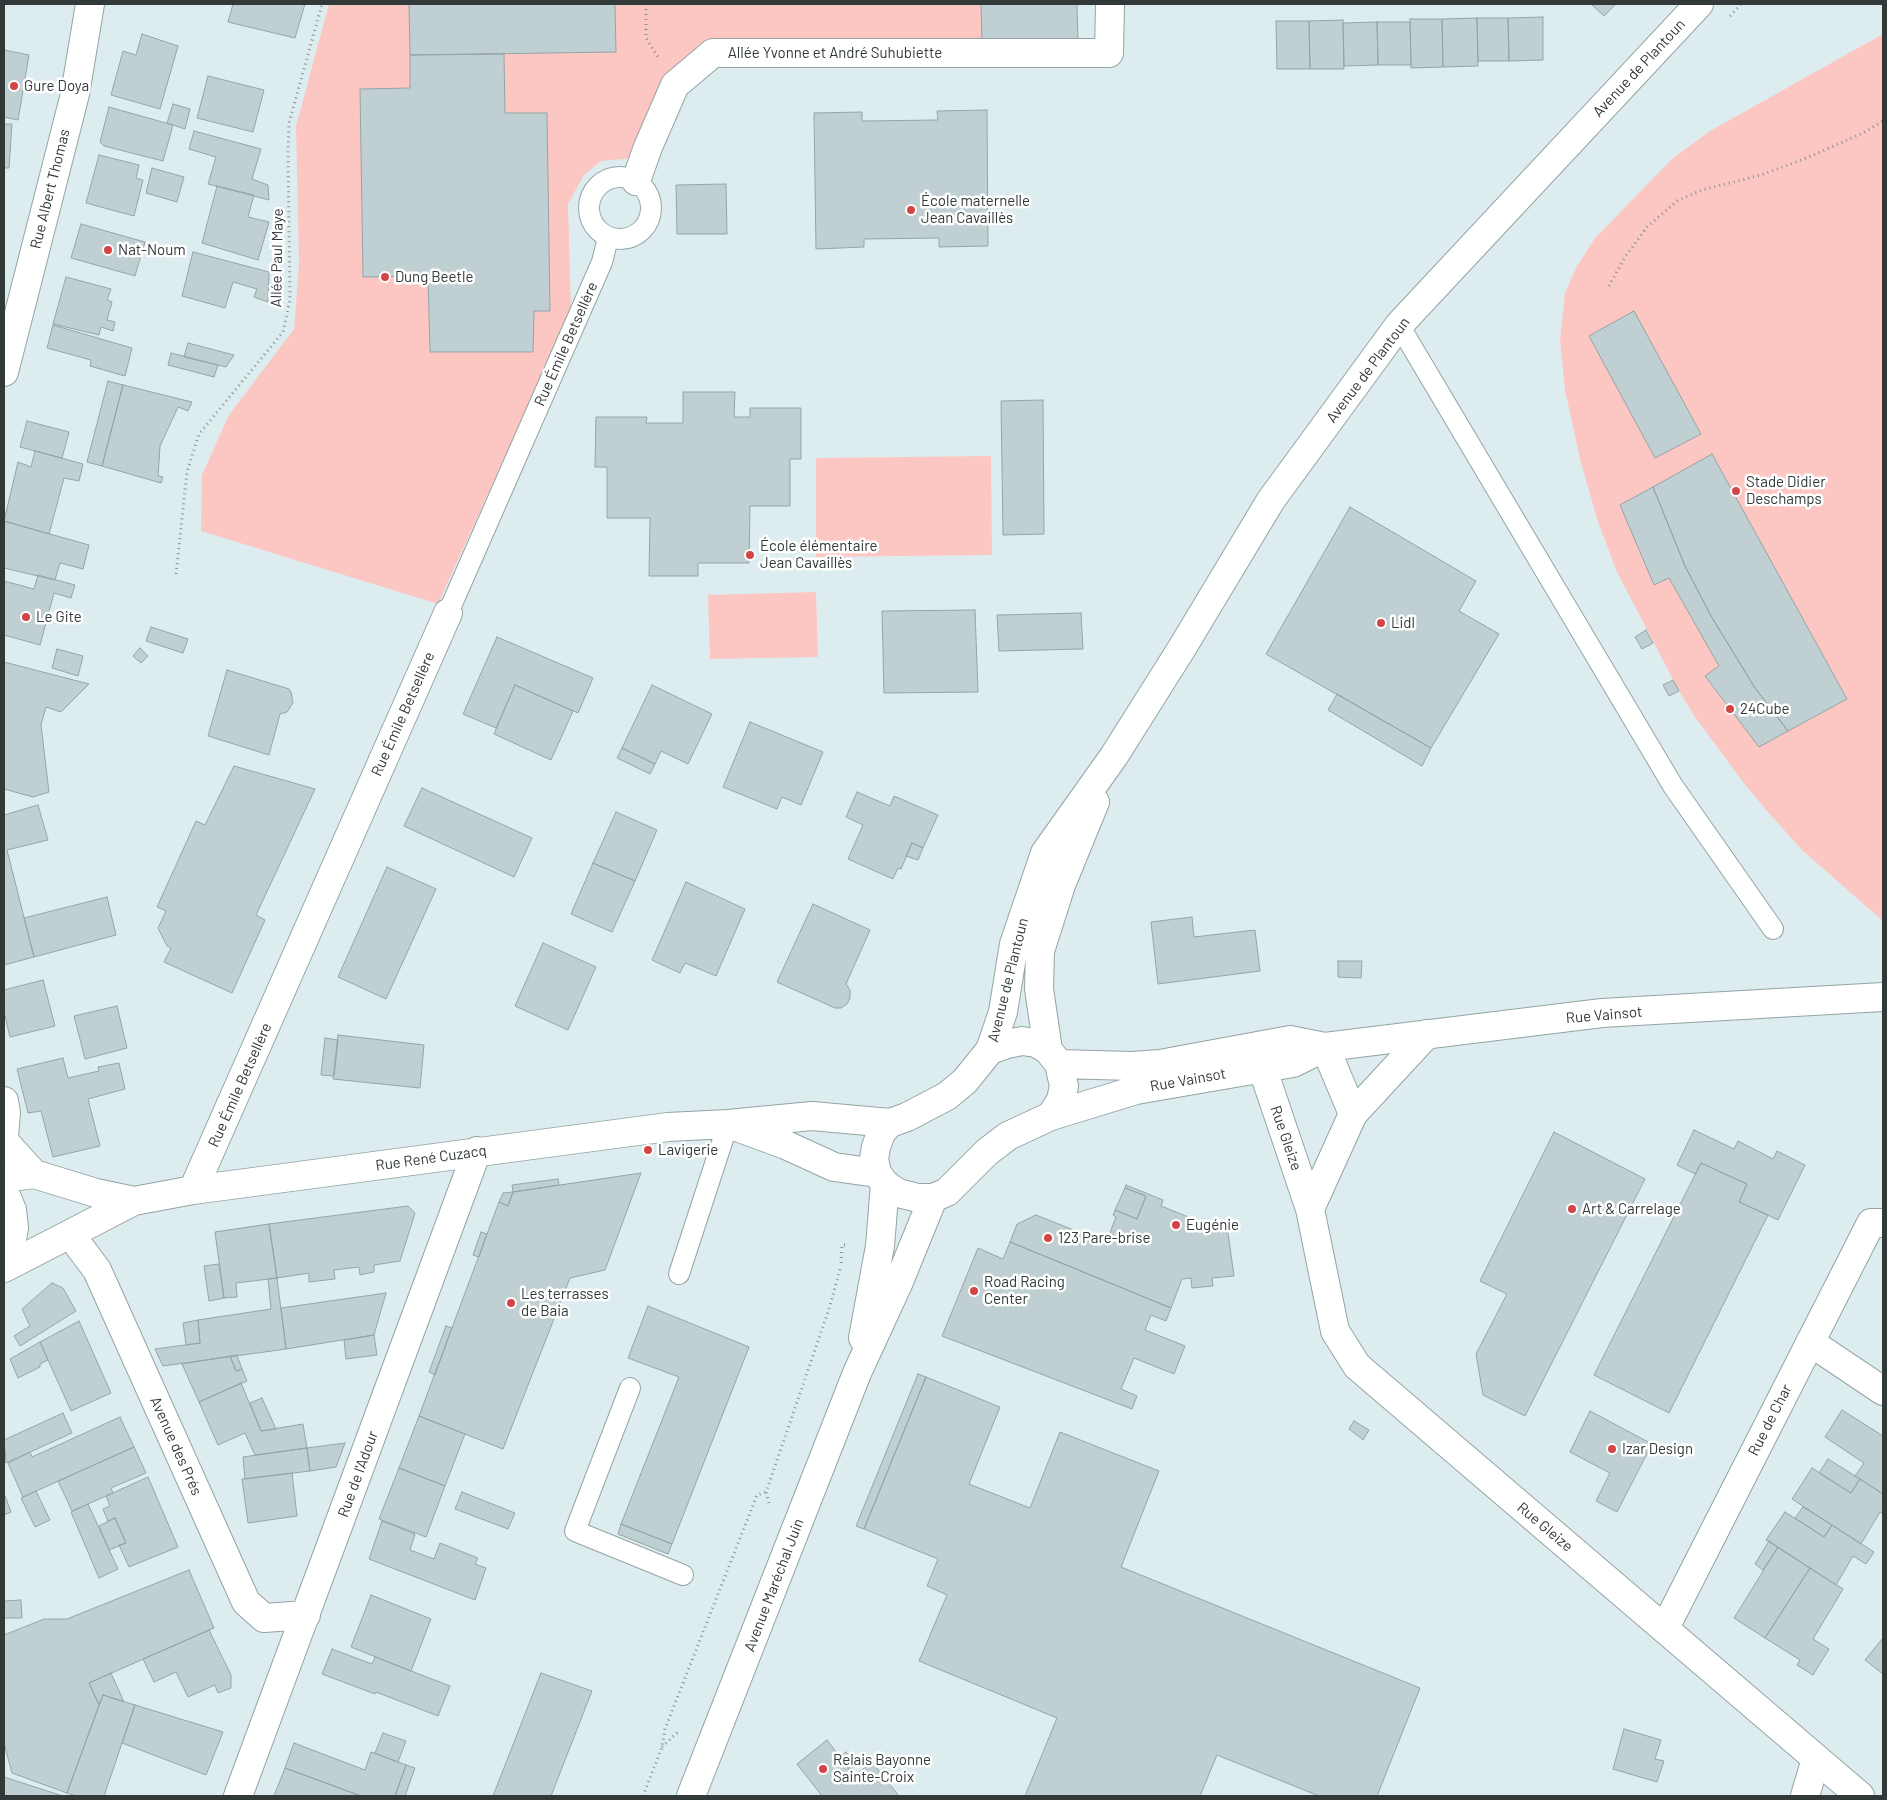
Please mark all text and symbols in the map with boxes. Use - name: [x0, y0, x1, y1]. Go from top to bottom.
- street label: Avenue de Plantoun: [1589, 15, 1689, 121]
- street label: Allée Yvonne et André Suhubiette: [728, 44, 942, 62]
- place label: Gure Doya: [24, 77, 89, 95]
- marker: Gure Doya: [8, 80, 20, 92]
- street label: Rue Albert Thomas: [26, 127, 74, 251]
- place label: École maternelle Jean Cavaillès: [921, 192, 1030, 227]
- marker: École maternelle Jean Cavaillès: [905, 204, 917, 216]
- street label: Allée Paul Maye: [267, 208, 287, 308]
- place label: Nat-Noum: [118, 241, 186, 259]
- marker: Nat-Noum: [102, 244, 114, 256]
- place label: Dung Beetle: [395, 268, 473, 286]
- marker: Dung Beetle: [379, 271, 391, 283]
- street label: Rue Émile Betsellère: [530, 279, 602, 409]
- street label: Avenue de Plantoun: [1322, 314, 1414, 426]
- place label: Stade Didier Deschamps: [1746, 473, 1826, 508]
- marker: Stade Didier Deschamps: [1730, 485, 1742, 497]
- place label: École élémentaire Jean Cavaillès: [760, 537, 878, 572]
- marker: École élémentaire Jean Cavaillès: [744, 549, 756, 561]
- place label: Le Gite: [36, 608, 82, 626]
- marker: Le Gite: [20, 611, 32, 623]
- place label: Lidl: [1391, 614, 1415, 632]
- marker: Lidl: [1375, 617, 1387, 629]
- street label: Rue Émile Betsellère: [367, 649, 439, 779]
- place label: 24Cube: [1740, 700, 1790, 718]
- marker: 24Cube: [1724, 703, 1736, 715]
- street label: Avenue de Plantoun: [984, 916, 1032, 1044]
- street label: Rue Vainsot: [1565, 1003, 1643, 1027]
- street label: Rue Émile Betsellère: [204, 1020, 276, 1150]
- street label: Rue Vainsot: [1149, 1064, 1227, 1096]
- street label: Rue Gleize: [1267, 1103, 1305, 1173]
- street label: Rue René Cuzacq: [374, 1141, 488, 1175]
- place label: Lavigerie: [658, 1141, 718, 1159]
- marker: Lavigerie: [642, 1144, 654, 1156]
- place label: Art & Carrelage: [1582, 1200, 1681, 1218]
- marker: Art & Carrelage: [1566, 1203, 1578, 1215]
- place label: Eugénie: [1186, 1216, 1239, 1234]
- marker: Eugénie: [1170, 1219, 1182, 1231]
- place label: 123 Pare-brise: [1058, 1229, 1150, 1247]
- marker: 123 Pare-brise: [1042, 1232, 1054, 1244]
- place label: Road Racing Center: [984, 1273, 1065, 1308]
- place label: Les terrasses de Baia: [521, 1285, 609, 1320]
- marker: Road Racing Center: [968, 1285, 980, 1297]
- marker: Les terrasses de Baia: [505, 1297, 517, 1309]
- street label: Rue de Char: [1744, 1381, 1796, 1459]
- street label: Avenue des Prés: [146, 1394, 206, 1498]
- street label: Rue de l'Adour: [334, 1428, 382, 1520]
- place label: Izar Design: [1622, 1440, 1693, 1458]
- marker: Izar Design: [1606, 1443, 1618, 1455]
- street label: Rue Gleize: [1513, 1498, 1577, 1556]
- street label: Avenue Maréchal Juin: [740, 1516, 808, 1654]
- place label: Relais Bayonne Sainte-Croix: [833, 1751, 931, 1786]
- marker: Relais Bayonne Sainte-Croix: [817, 1763, 829, 1775]

